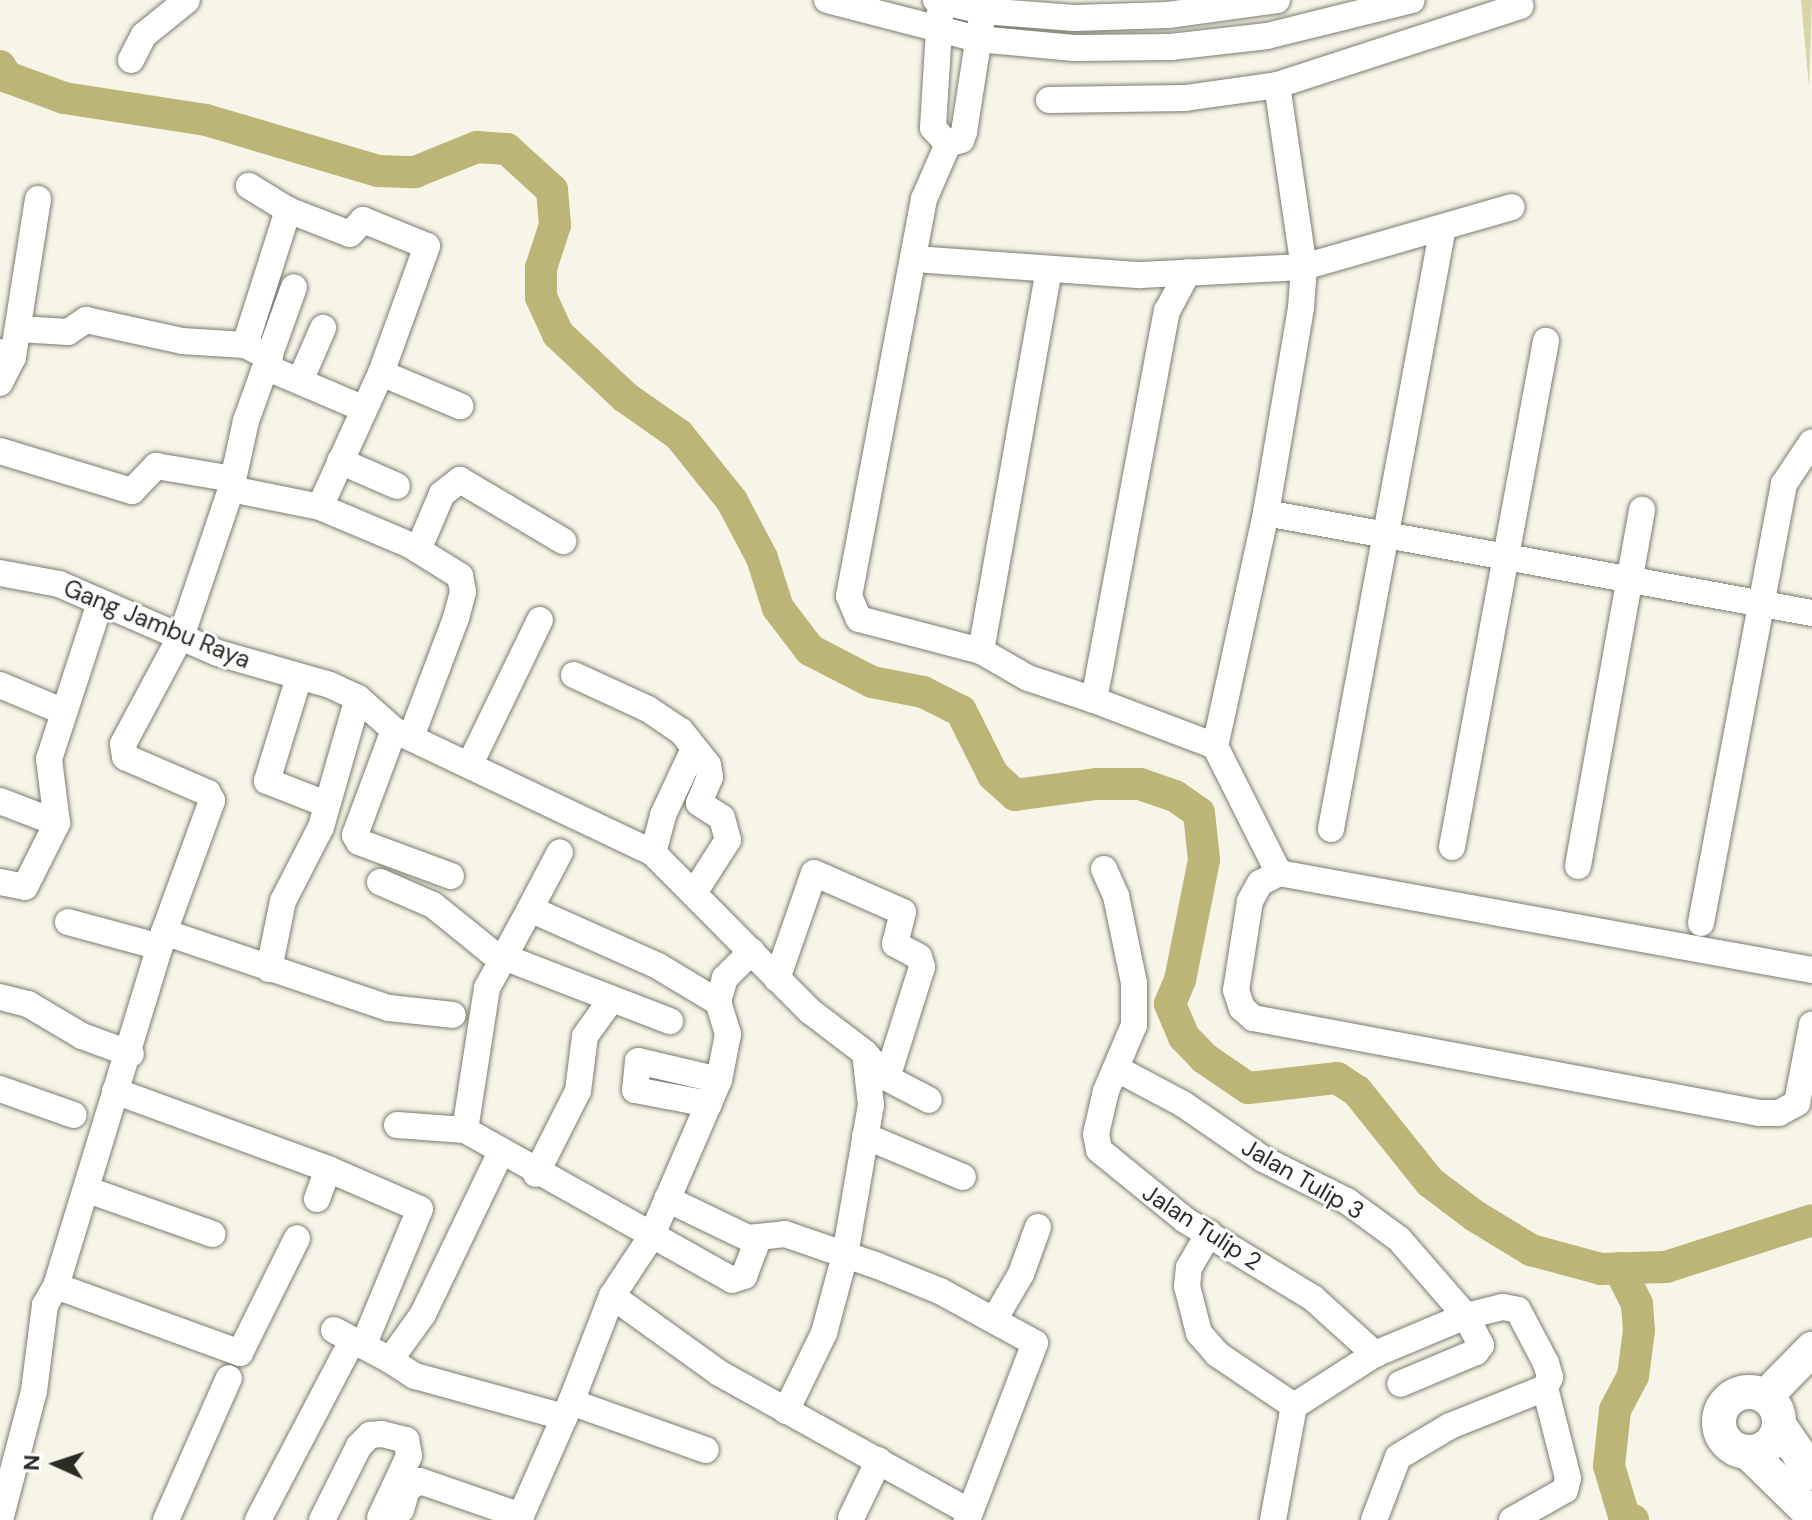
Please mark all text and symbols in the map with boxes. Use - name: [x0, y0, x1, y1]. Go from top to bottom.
- street label: Gang Jambu Raya: [59, 573, 255, 675]
- street label: Jalan Tulip 3: [1237, 1132, 1369, 1226]
- street label: Jalan Tulip 2: [1137, 1178, 1267, 1276]
- north arrow: [16, 1424, 96, 1504]
- text: N: [17, 1454, 46, 1471]

